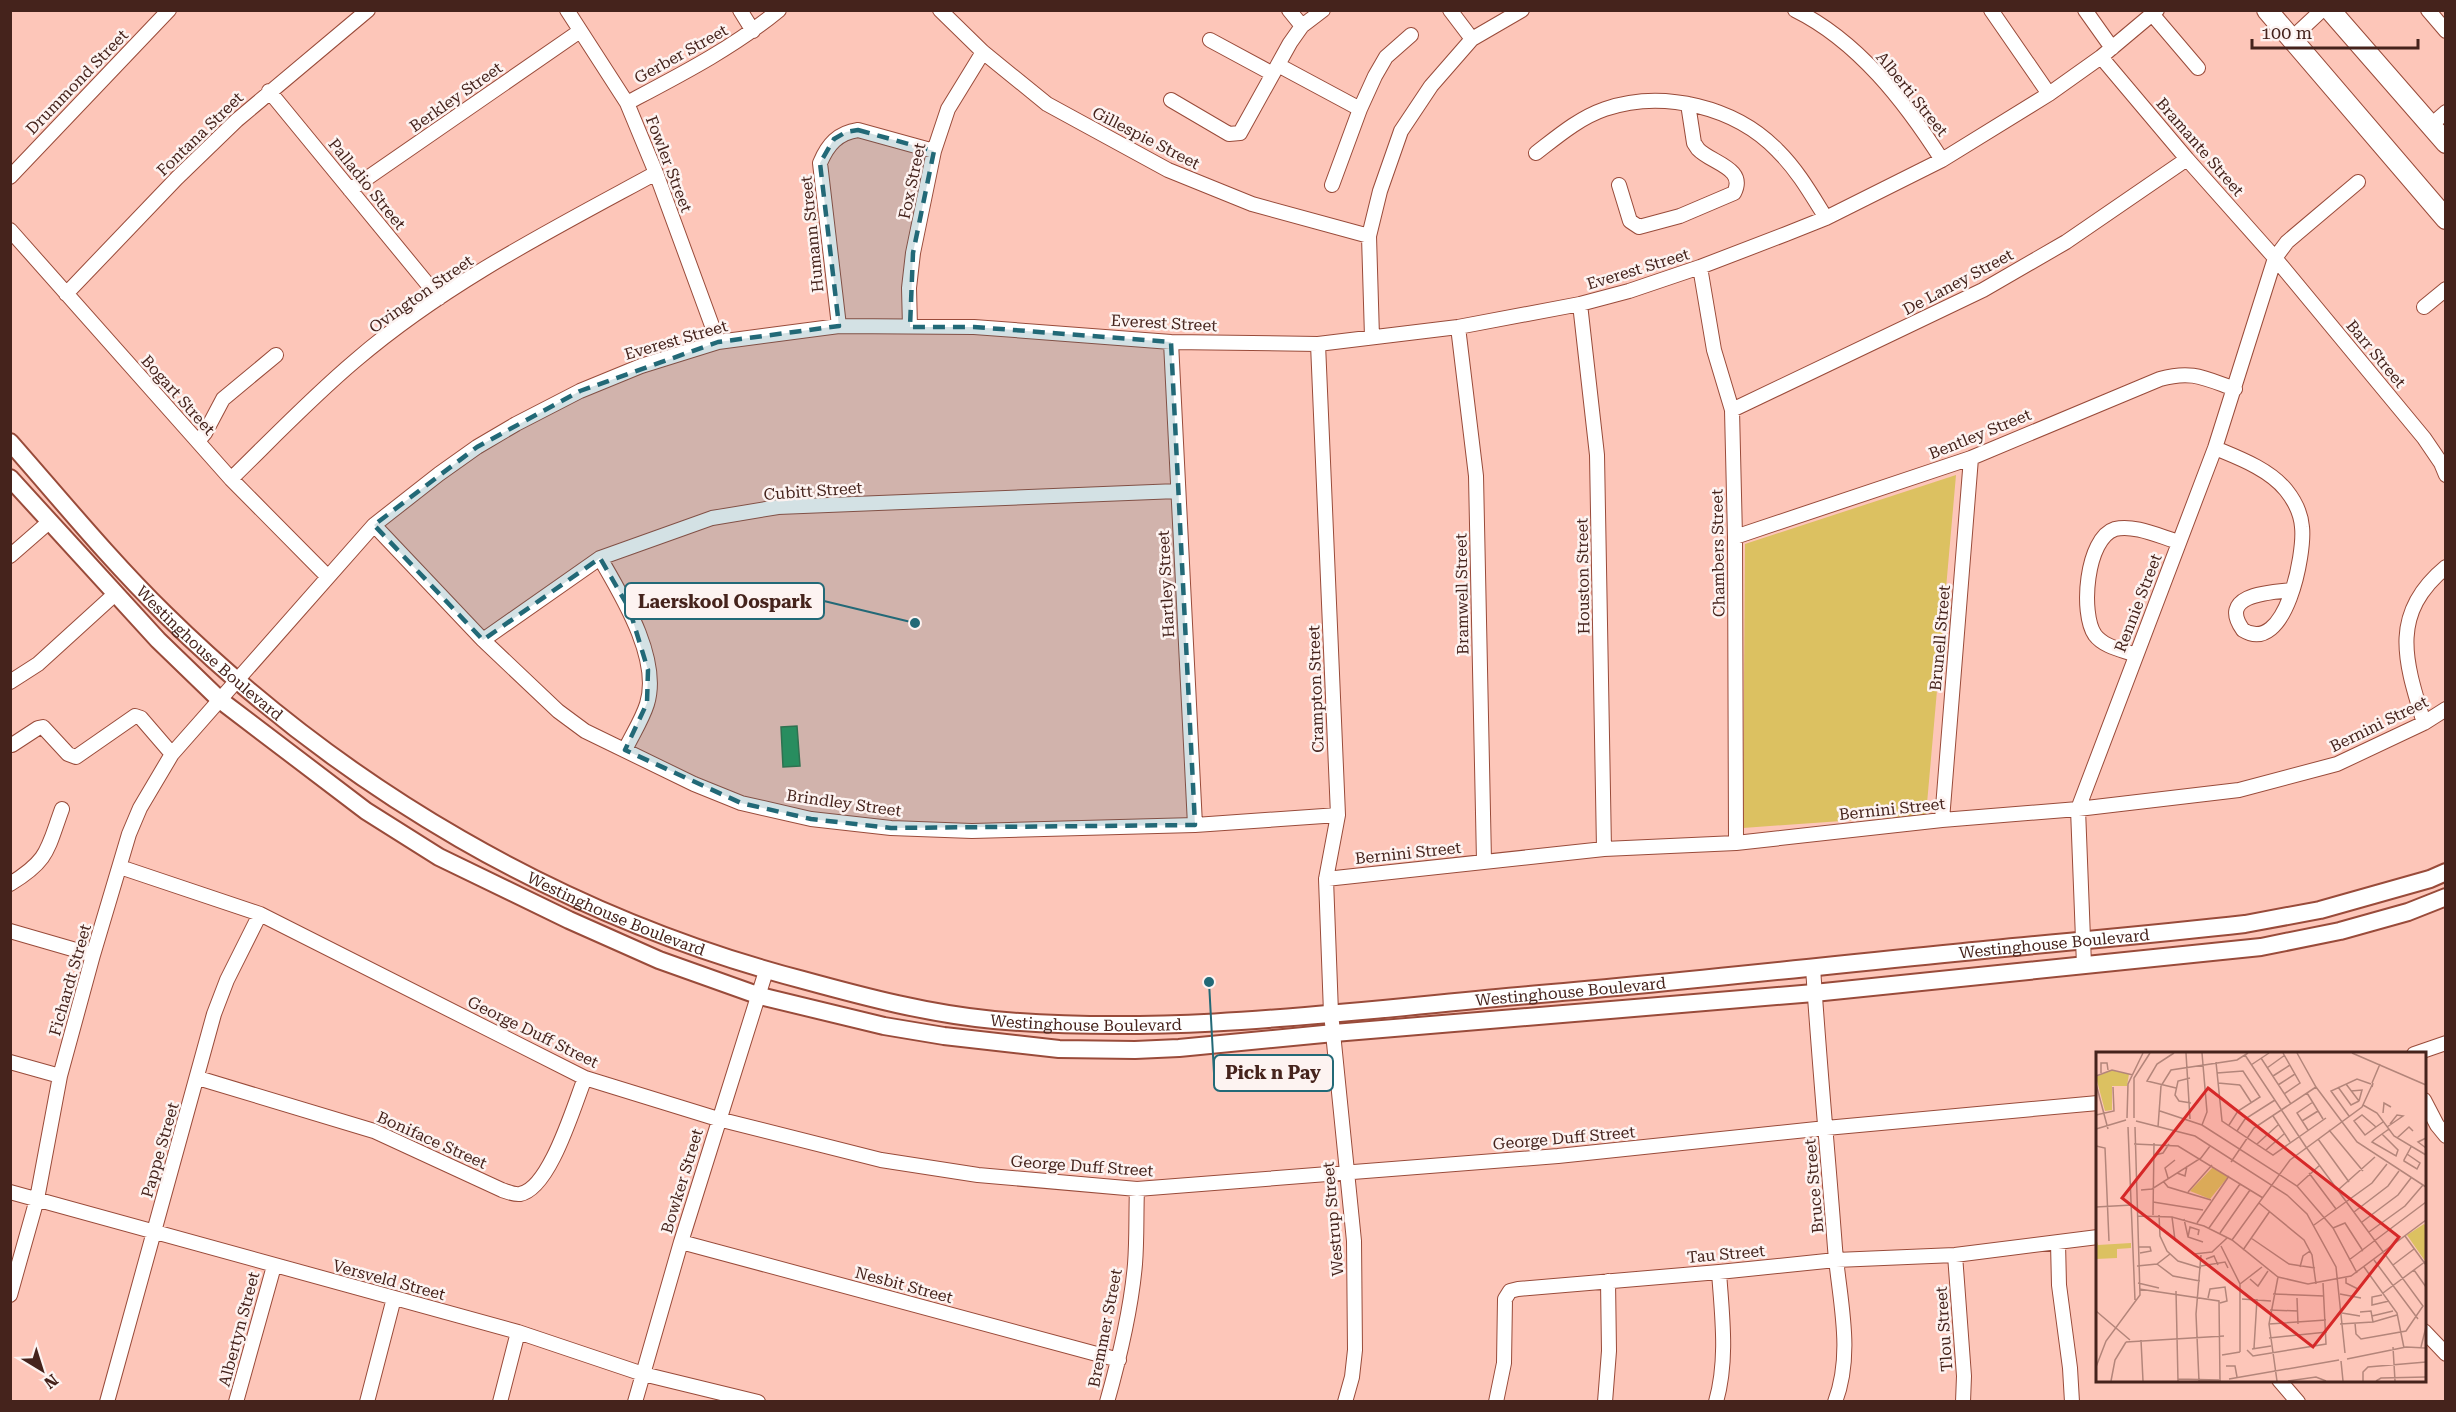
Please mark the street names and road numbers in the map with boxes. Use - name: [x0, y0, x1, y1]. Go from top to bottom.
- street label: Gerber Street: [631, 21, 731, 87]
- street label: Drummond Street: [22, 26, 132, 138]
- street label: Alberti Street: [1872, 48, 1952, 140]
- street label: Berkley Street: [406, 58, 506, 136]
- street label: Fontana Street: [153, 88, 247, 180]
- street label: Bramante Street: [2152, 94, 2248, 200]
- street label: Gillespie Street: [1089, 103, 1203, 173]
- street label: Fowler Street: [642, 113, 696, 215]
- street label: Palladio Street: [324, 134, 410, 234]
- street label: Fox Street: [895, 141, 929, 221]
- street label: Humann Street: [796, 175, 828, 293]
- street label: Everest Street: [1584, 244, 1692, 294]
- street label: De Laney Street: [1900, 245, 2017, 319]
- street label: Ovington Street: [365, 251, 477, 337]
- street label: Everest Street: [1110, 311, 1218, 335]
- street label: Everest Street: [622, 316, 730, 364]
- street label: Barr Street: [2342, 316, 2410, 392]
- street label: Bogart Street: [137, 351, 219, 439]
- street label: Bentley Street: [1926, 405, 2034, 463]
- street label: Cubitt Street: [763, 478, 863, 504]
- street label: Chambers Street: [1707, 489, 1729, 617]
- street label: Houston Street: [1572, 518, 1594, 634]
- street label: Hartley Street: [1154, 530, 1178, 638]
- street label: Bramwell Street: [1451, 533, 1473, 655]
- street label: Rennie Street: [2110, 551, 2166, 655]
- street label: Westinghouse Boulevard: [133, 582, 287, 724]
- street label: Brunell Street: [1926, 584, 1954, 692]
- street label: Crampton Street: [1304, 625, 1328, 753]
- street label: Bernini Street: [2327, 692, 2431, 756]
- street label: Brindley Street: [785, 786, 903, 820]
- street label: Bernini Street: [1838, 794, 1946, 824]
- street label: Bernini Street: [1354, 838, 1462, 868]
- street label: Westinghouse Boulevard: [524, 867, 708, 959]
- street label: Fichardt Street: [45, 922, 95, 1038]
- street label: Westinghouse Boulevard: [1958, 925, 2150, 962]
- street label: Westinghouse Boulevard: [1474, 973, 1667, 1010]
- street label: George Duff Street: [464, 992, 602, 1072]
- street label: Westinghouse Boulevard: [990, 1010, 1182, 1035]
- street label: Pappe Street: [137, 1100, 183, 1200]
- street label: Boniface Street: [374, 1107, 490, 1173]
- street label: George Duff Street: [1492, 1122, 1636, 1154]
- street label: Bowker Street: [657, 1126, 707, 1236]
- street label: Bruce Street: [1800, 1138, 1828, 1234]
- street label: George Duff Street: [1010, 1152, 1154, 1180]
- street label: Westrup Street: [1319, 1161, 1347, 1277]
- street label: Tau Street: [1686, 1241, 1766, 1267]
- street label: Versveld Street: [331, 1256, 447, 1304]
- street label: Nesbit Street: [853, 1263, 955, 1307]
- street label: Bremmer Street: [1084, 1267, 1126, 1389]
- street label: Albertyn Street: [215, 1269, 263, 1389]
- street label: Tlou Street: [1932, 1286, 1956, 1372]

